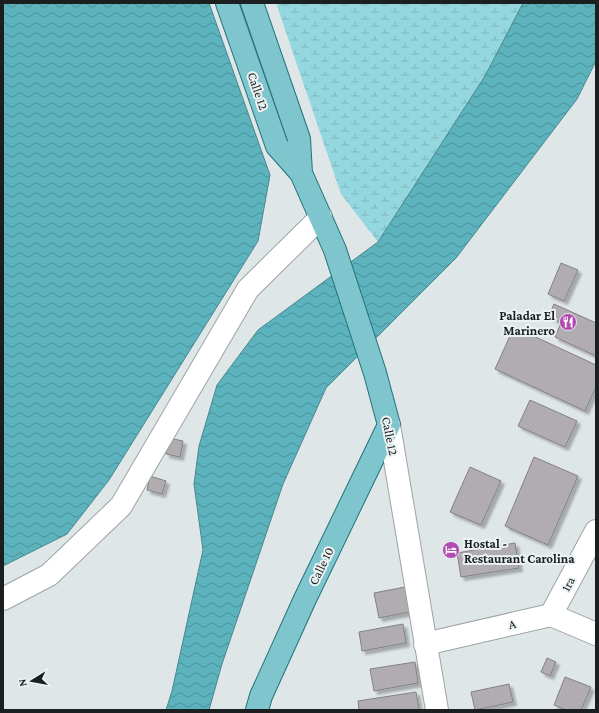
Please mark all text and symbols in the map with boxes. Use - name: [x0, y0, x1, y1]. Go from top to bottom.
- street label: Calle 12: [245, 70, 271, 112]
- place label: Paladar El Marinero: [499, 308, 555, 338]
- restaurant icon: Paladar El Marinero: [558, 312, 578, 332]
- street label: Calle 12: [379, 415, 401, 457]
- place label: Hostal - Restaurant Carolina: [464, 536, 575, 566]
- hotel icon: Hostal - Restaurant Carolina: [441, 540, 461, 560]
- street label: Calle 10: [305, 545, 337, 587]
- street label: 1ra: [558, 574, 578, 594]
- street label: A: [507, 616, 518, 632]
- north arrow: [12, 661, 52, 701]
- text: N: [15, 678, 29, 688]

